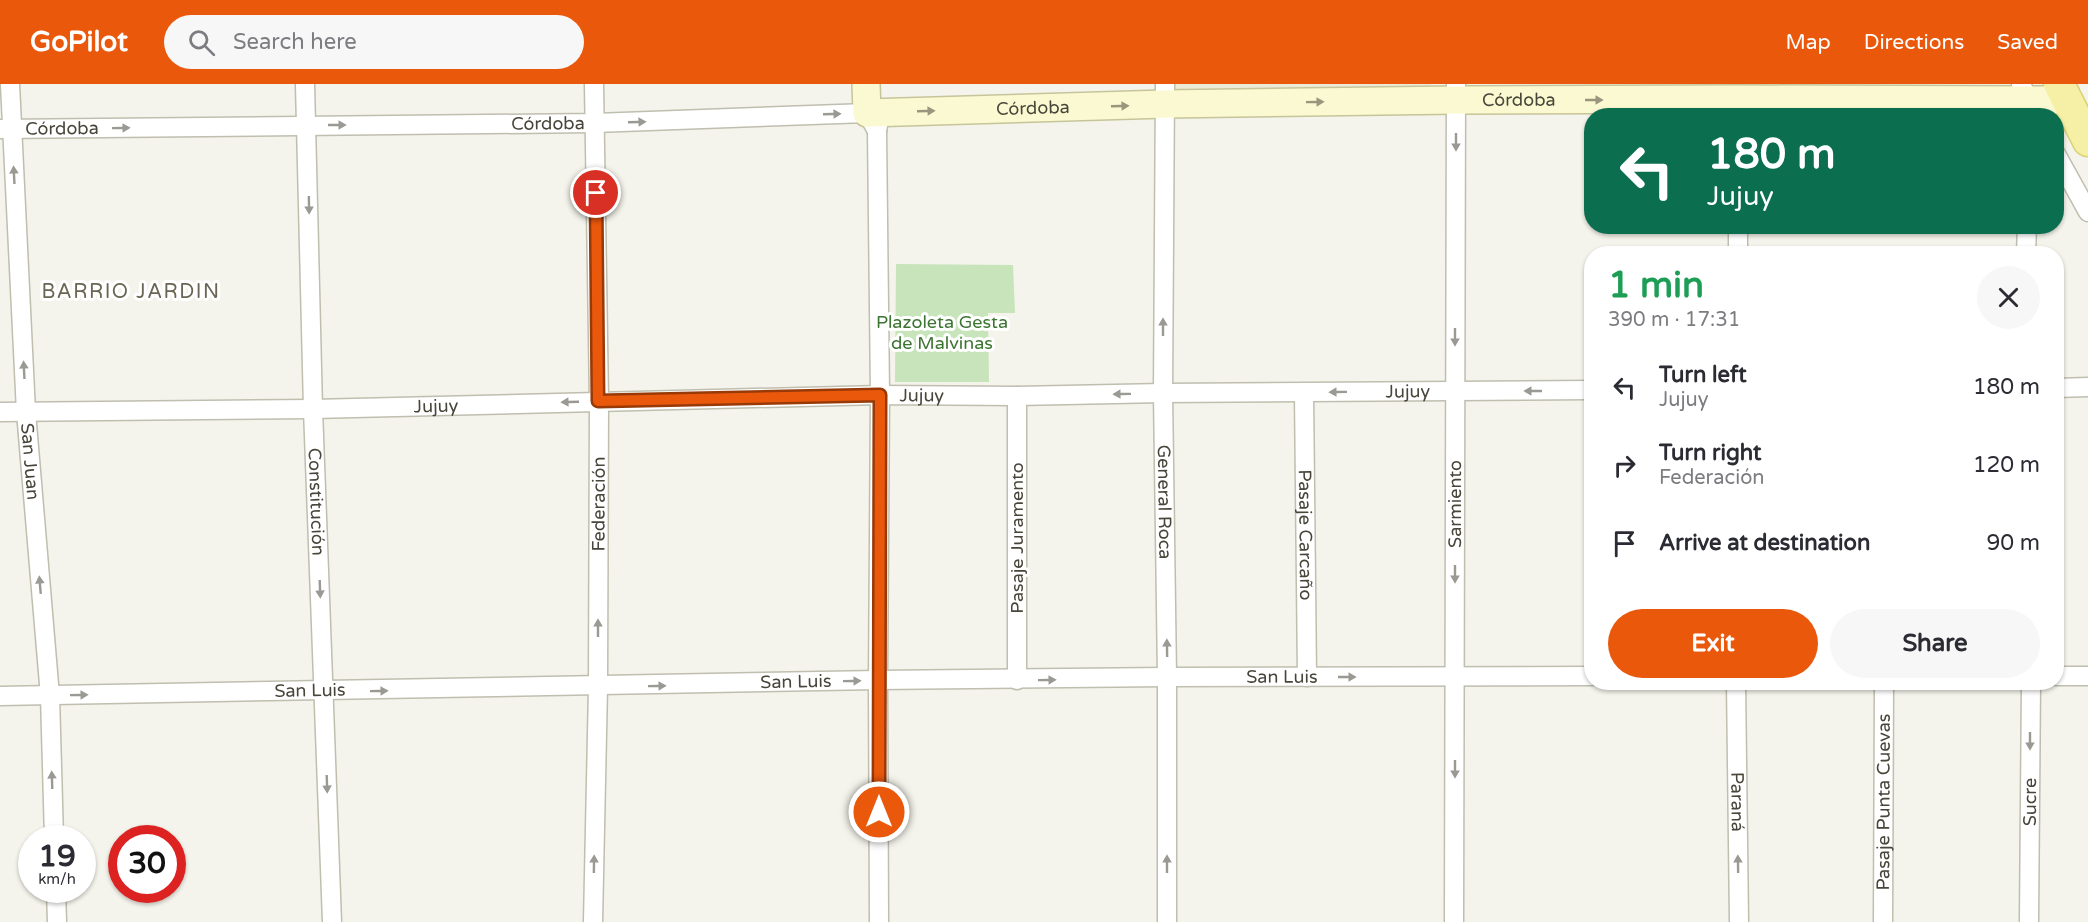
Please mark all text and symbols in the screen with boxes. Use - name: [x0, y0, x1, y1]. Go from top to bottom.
- search box: [164, 15, 584, 69]
- text: GoPilot: [30, 25, 128, 59]
- icon: search: [185, 26, 218, 59]
- text: Search here: [233, 29, 357, 55]
- text: Map: [1785, 30, 1831, 55]
- text: Directions: [1864, 30, 1964, 55]
- text: Saved: [1997, 30, 2058, 55]
- street label: Córdoba: [1482, 89, 1556, 111]
- one-way arrow: [1585, 95, 1604, 104]
- street label: Córdoba: [996, 96, 1070, 120]
- one-way arrow: [1306, 97, 1325, 107]
- one-way arrow: [1111, 101, 1130, 110]
- one-way arrow: [916, 106, 935, 116]
- one-way arrow: [823, 110, 842, 119]
- street label: Córdoba: [511, 112, 585, 135]
- street label: Córdoba: [25, 117, 99, 140]
- one-way arrow: [628, 117, 647, 126]
- one-way arrow: [328, 120, 347, 130]
- one-way arrow: [112, 123, 131, 133]
- text: 180 m: [1707, 129, 1836, 180]
- icon: left: [1608, 132, 1686, 210]
- one-way arrow: [1451, 133, 1461, 152]
- one-way arrow: [10, 166, 19, 185]
- pin: [570, 167, 621, 218]
- icon: arrive: [579, 176, 612, 209]
- text: Jujuy: [1707, 180, 1774, 213]
- one-way arrow: [304, 196, 314, 215]
- text: 1 min: [1608, 264, 1704, 307]
- button: close: [1977, 266, 2040, 329]
- district label: BARRIO JARDIN: [41, 280, 221, 304]
- text: 390 m · 17:31: [1608, 308, 1740, 332]
- park label: Plazoleta Gesta de Malvinas: [876, 311, 1008, 354]
- one-way arrow: [1158, 317, 1168, 336]
- one-way arrow: [1450, 328, 1460, 347]
- one-way arrow: [19, 361, 28, 380]
- text: Turn left: [1659, 362, 1747, 388]
- icon: left: [1608, 371, 1641, 404]
- text: 180 m: [1973, 374, 2040, 400]
- street label: Jujuy: [1385, 380, 1430, 402]
- street label: Jujuy: [899, 384, 945, 406]
- one-way arrow: [1524, 386, 1543, 395]
- one-way arrow: [1329, 388, 1348, 397]
- text: Jujuy: [1659, 388, 1709, 412]
- one-way arrow: [1113, 389, 1132, 398]
- street label: Jujuy: [413, 394, 459, 418]
- one-way arrow: [561, 397, 580, 406]
- street label: San Juan: [16, 422, 44, 501]
- text: Turn right: [1659, 440, 1761, 466]
- street label: General Roca: [1153, 444, 1176, 559]
- street label: Constitución: [303, 447, 329, 556]
- icon: right: [1608, 449, 1641, 482]
- text: 120 m: [1973, 452, 2040, 478]
- street label: Federación: [587, 456, 610, 552]
- street label: Sarmiento: [1444, 460, 1466, 548]
- street label: Pasaje Juramento: [1006, 462, 1028, 614]
- text: Federación: [1659, 466, 1765, 490]
- street label: Pasaje Carcaño: [1294, 469, 1317, 601]
- icon: arrive: [1608, 527, 1641, 560]
- text: Arrive at destination: [1659, 530, 1870, 556]
- text: 90 m: [1986, 530, 2040, 556]
- one-way arrow: [1450, 565, 1460, 584]
- one-way arrow: [36, 576, 45, 595]
- one-way arrow: [316, 580, 325, 599]
- button: Exit: [1608, 609, 1818, 678]
- button: Share: [1830, 609, 2040, 678]
- one-way arrow: [593, 619, 603, 638]
- one-way arrow: [1162, 638, 1172, 657]
- street label: San Luis: [1246, 666, 1318, 688]
- street label: San Luis: [760, 670, 832, 693]
- one-way arrow: [1337, 672, 1356, 682]
- one-way arrow: [1037, 675, 1056, 684]
- one-way arrow: [842, 676, 861, 686]
- street label: San Luis: [274, 679, 346, 702]
- one-way arrow: [647, 681, 666, 690]
- one-way arrow: [370, 686, 389, 695]
- one-way arrow: [70, 691, 89, 700]
- street label: Pasaje Punta Cuevas: [1872, 713, 1895, 891]
- one-way arrow: [2025, 731, 2035, 750]
- one-way arrow: [1450, 760, 1460, 779]
- one-way arrow: [48, 771, 57, 790]
- street label: Paraná: [1726, 772, 1749, 832]
- one-way arrow: [323, 775, 332, 794]
- street label: Sucre: [2019, 778, 2041, 826]
- position arrow: [847, 780, 911, 844]
- speed limit sign: 30: [108, 825, 186, 903]
- text: 19: [38, 838, 76, 875]
- one-way arrow: [590, 854, 599, 873]
- one-way arrow: [1162, 854, 1172, 873]
- one-way arrow: [1733, 854, 1743, 873]
- text: km/h: [38, 870, 76, 888]

